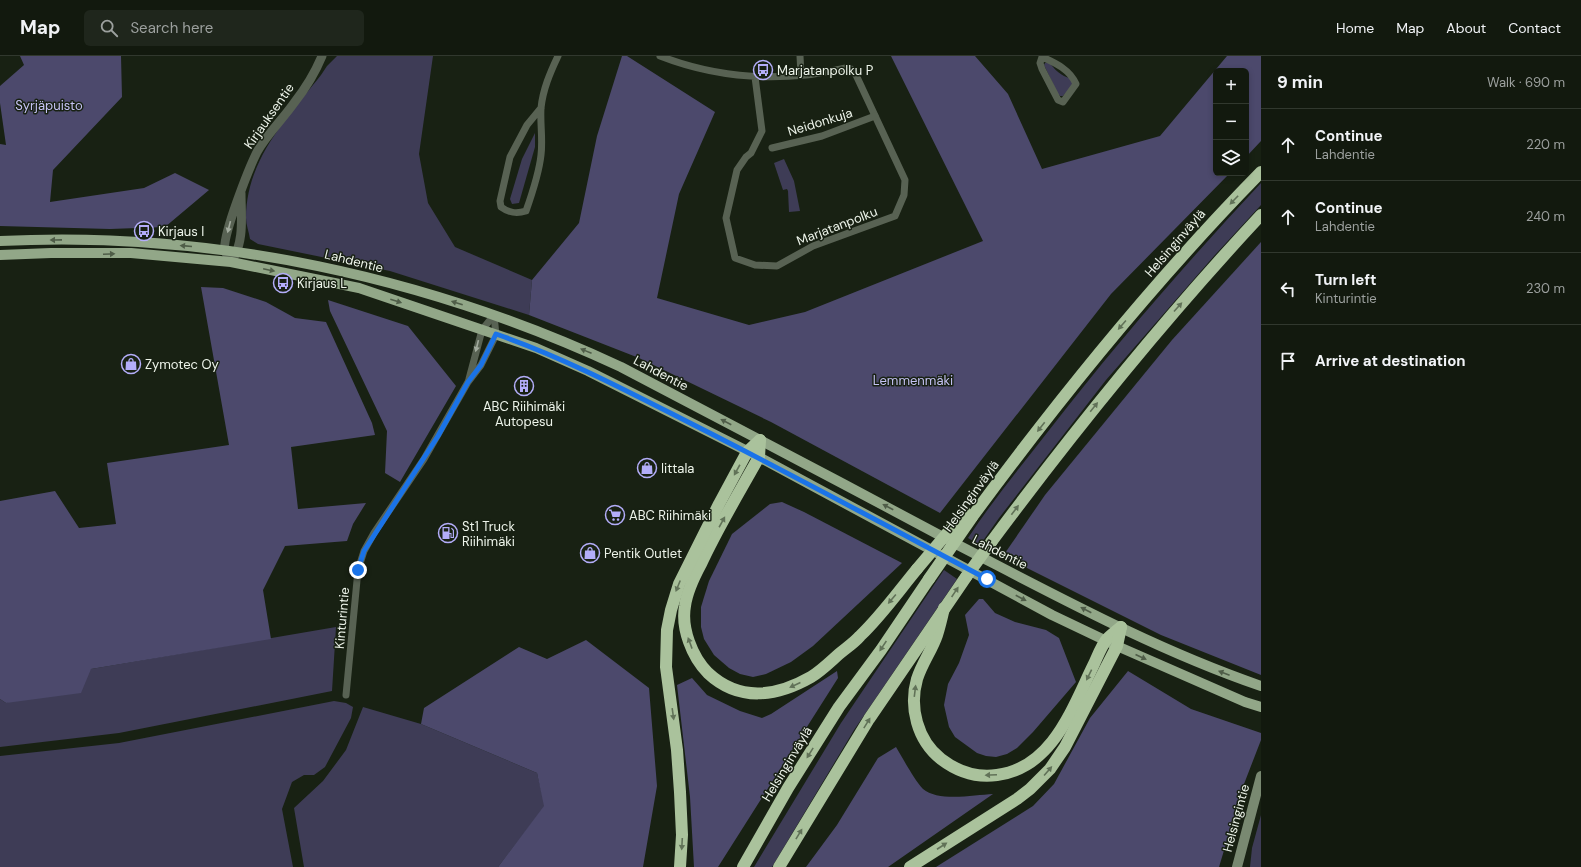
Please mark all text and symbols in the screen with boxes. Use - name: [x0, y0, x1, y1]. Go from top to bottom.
- search box: [84, 10, 364, 46]
- text: Map: [20, 15, 60, 40]
- icon: search: [98, 17, 120, 39]
- text: Search here: [130, 18, 213, 38]
- text: Home: [1336, 19, 1374, 37]
- text: Map: [1396, 19, 1424, 37]
- text: About: [1446, 19, 1486, 37]
- text: Contact: [1508, 19, 1561, 37]
- bus stop icon: Marjatanpolku P: [752, 59, 774, 81]
- place label: Marjatanpolku P: [777, 62, 874, 79]
- map controls: [1213, 68, 1249, 176]
- button: +: [1213, 68, 1249, 104]
- text: 9 min: [1277, 71, 1323, 93]
- text: Walk · 690 m: [1487, 74, 1565, 91]
- street label: Kirjauksentie: [240, 80, 298, 152]
- park label: Syrjäpuisto: [15, 97, 83, 114]
- street label: Neidonkuja: [785, 104, 855, 140]
- button: −: [1213, 104, 1249, 140]
- text: Continue: [1315, 126, 1383, 146]
- icon: ahead: [1277, 134, 1299, 156]
- text: 220 m: [1526, 136, 1565, 153]
- button: layers: [1213, 140, 1249, 176]
- text: Lahdentie: [1315, 146, 1375, 163]
- one-way arrow: [1229, 195, 1239, 205]
- text: Continue: [1315, 198, 1383, 218]
- street label: Marjatanpolku: [794, 203, 880, 249]
- street label: Helsinginväylä: [1141, 206, 1209, 280]
- icon: ahead: [1277, 206, 1299, 228]
- text: 240 m: [1526, 208, 1565, 225]
- text: Lahdentie: [1315, 218, 1375, 235]
- bus stop icon: Kirjaus I: [133, 220, 155, 242]
- one-way arrow: [226, 221, 232, 233]
- place label: Kirjaus I: [158, 223, 204, 240]
- one-way arrow: [49, 237, 62, 243]
- one-way arrow: [180, 243, 192, 250]
- street label: Lahdentie: [323, 245, 385, 277]
- one-way arrow: [103, 250, 115, 257]
- one-way arrow: [263, 267, 275, 273]
- text: Turn left: [1315, 270, 1376, 290]
- bus stop icon: Kirjaus L: [272, 272, 294, 294]
- place label: Kirjaus L: [297, 275, 347, 292]
- icon: left: [1277, 278, 1299, 300]
- text: 230 m: [1526, 280, 1565, 297]
- text: Kinturintie: [1315, 290, 1377, 307]
- one-way arrow: [390, 298, 402, 304]
- one-way arrow: [451, 300, 463, 306]
- one-way arrow: [1173, 302, 1182, 312]
- one-way arrow: [1118, 320, 1127, 331]
- one-way arrow: [474, 341, 480, 353]
- one-way arrow: [579, 347, 591, 353]
- icon: arrive: [1277, 350, 1299, 372]
- street label: Lahdentie: [631, 351, 691, 395]
- text: Arrive at destination: [1315, 351, 1466, 371]
- shop icon: Zymotec Oy: [120, 353, 142, 375]
- place label: Zymotec Oy: [145, 356, 219, 373]
- park label: Lemmenmäki: [873, 372, 953, 389]
- building icon: ABC Riihimäki Autopesu: [513, 375, 535, 397]
- place label: ABC Riihimäki Autopesu: [483, 398, 565, 430]
- one-way arrow: [1090, 401, 1099, 412]
- one-way arrow: [720, 419, 732, 425]
- one-way arrow: [1037, 421, 1045, 432]
- shop icon: Iittala: [636, 457, 658, 479]
- street label: Helsinginväylä: [939, 457, 1003, 535]
- place label: Iittala: [661, 460, 694, 477]
- one-way arrow: [733, 465, 740, 476]
- supermarket icon: ABC Riihimäki: [604, 504, 626, 526]
- one-way arrow: [882, 504, 893, 510]
- one-way arrow: [1011, 504, 1019, 515]
- place label: ABC Riihimäki: [629, 507, 711, 524]
- one-way arrow: [719, 516, 726, 528]
- place label: St1 Truck Riihimäki: [462, 518, 515, 550]
- fuel station icon: St1 Truck Riihimäki: [437, 522, 459, 544]
- street label: Lahdentie: [969, 531, 1031, 573]
- shop icon: Pentik Outlet: [579, 542, 601, 564]
- place label: Pentik Outlet: [604, 545, 682, 562]
- route end: [349, 561, 367, 579]
- route start: [978, 570, 996, 588]
- one-way arrow: [675, 581, 681, 592]
- street label: Kinturintie: [331, 587, 353, 649]
- one-way arrow: [951, 587, 959, 598]
- one-way arrow: [887, 594, 896, 605]
- one-way arrow: [1015, 595, 1027, 601]
- one-way arrow: [1080, 606, 1091, 613]
- one-way arrow: [687, 636, 693, 648]
- one-way arrow: [879, 641, 887, 651]
- one-way arrow: [1136, 654, 1147, 660]
- one-way arrow: [1086, 669, 1092, 681]
- one-way arrow: [1218, 669, 1230, 675]
- one-way arrow: [790, 682, 801, 688]
- one-way arrow: [912, 685, 919, 697]
- one-way arrow: [670, 708, 676, 721]
- one-way arrow: [863, 718, 871, 728]
- street label: Helsinginväylä: [758, 723, 816, 805]
- one-way arrow: [806, 748, 814, 759]
- one-way arrow: [1043, 766, 1053, 776]
- one-way arrow: [985, 772, 997, 779]
- street label: Helsingintie: [1219, 782, 1253, 854]
- one-way arrow: [796, 828, 803, 840]
- one-way arrow: [678, 838, 685, 850]
- one-way arrow: [937, 842, 948, 850]

